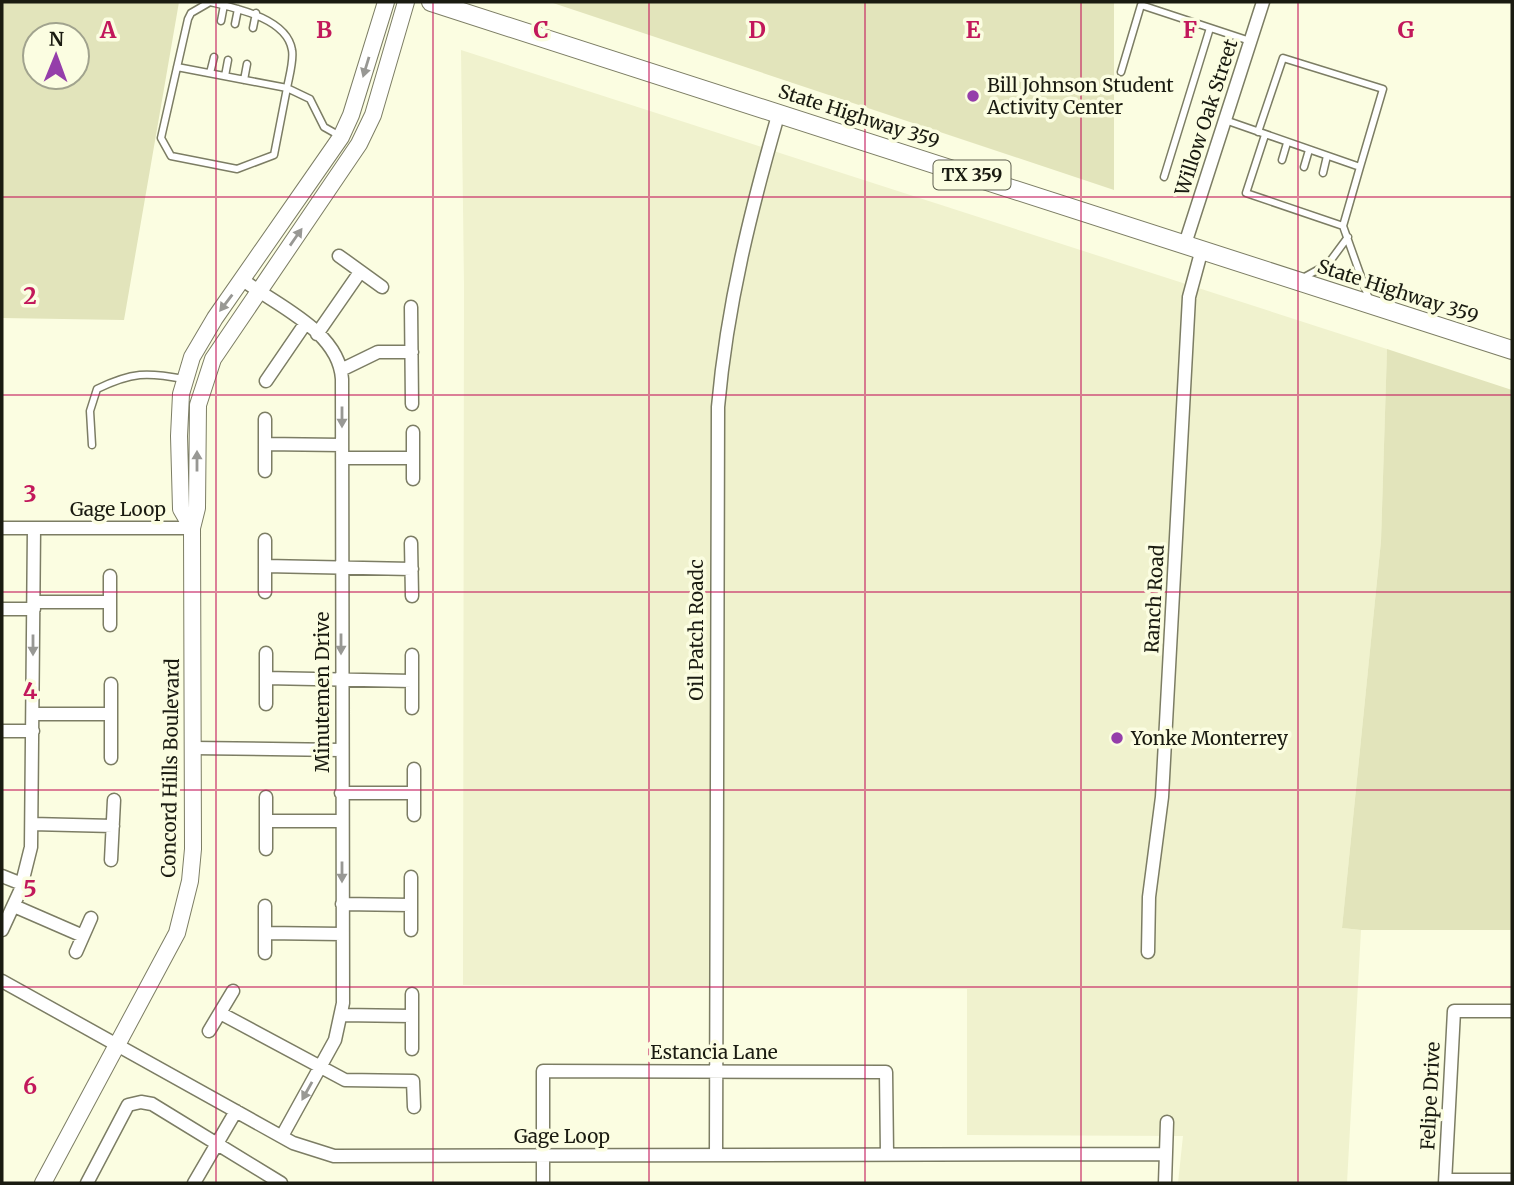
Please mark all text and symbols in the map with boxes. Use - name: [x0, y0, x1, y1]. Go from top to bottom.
- text: A: [99, 15, 117, 44]
- text: B: [316, 15, 332, 44]
- text: C: [533, 15, 549, 44]
- text: D: [748, 15, 766, 44]
- text: E: [965, 15, 981, 44]
- text: F: [1183, 15, 1197, 44]
- text: G: [1398, 15, 1415, 44]
- north arrow: [21, 21, 91, 91]
- text: N: [49, 27, 64, 51]
- street label: Willow Oak Street: [1169, 35, 1243, 199]
- one-way arrow: [360, 57, 370, 78]
- place label: Bill Johnson Student Activity Center: [986, 73, 1174, 119]
- street label: State Highway 359: [775, 79, 943, 153]
- marker: Bill Johnson Student Activity Center: [965, 88, 981, 104]
- road number: TX 359: [934, 160, 1010, 190]
- one-way arrow: [288, 228, 302, 246]
- street label: State Highway 359: [1314, 254, 1482, 328]
- text: 2: [23, 281, 37, 310]
- one-way arrow: [219, 294, 233, 312]
- one-way arrow: [336, 406, 348, 428]
- one-way arrow: [191, 449, 203, 471]
- text: 3: [23, 479, 37, 508]
- street label: Gage Loop: [70, 497, 166, 521]
- street label: Ranch Road: [1139, 544, 1169, 654]
- street label: Oil Patch Roadc: [684, 559, 708, 701]
- street label: Minutemen Drive: [310, 611, 334, 772]
- one-way arrow: [335, 634, 347, 656]
- one-way arrow: [28, 635, 39, 657]
- street label: Concord Hills Boulevard: [156, 658, 184, 878]
- text: 4: [23, 676, 38, 705]
- place label: Yonke Monterrey: [1130, 726, 1288, 750]
- marker: Yonke Monterrey: [1109, 730, 1125, 746]
- one-way arrow: [336, 861, 347, 883]
- text: 5: [23, 874, 37, 903]
- street label: Estancia Lane: [650, 1040, 778, 1064]
- street label: Felipe Drive: [1415, 1041, 1445, 1151]
- text: 6: [23, 1071, 37, 1100]
- one-way arrow: [301, 1081, 312, 1101]
- street label: Gage Loop: [514, 1124, 610, 1148]

